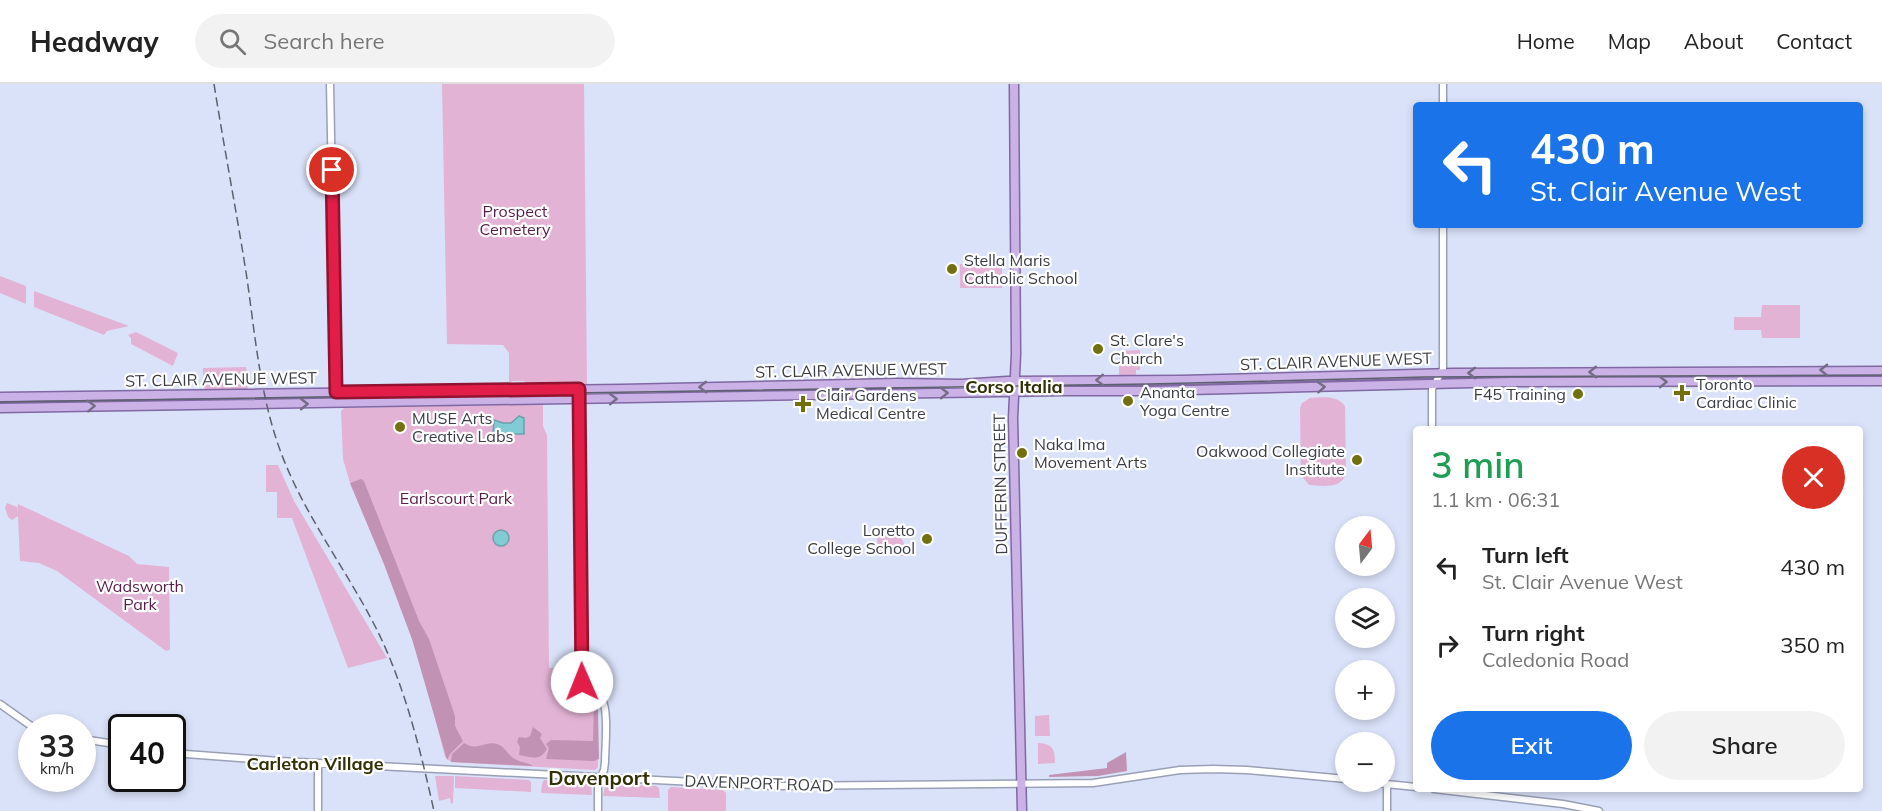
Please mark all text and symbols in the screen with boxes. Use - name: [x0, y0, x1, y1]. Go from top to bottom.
- search box: [195, 14, 615, 68]
- text: Headway: [30, 24, 159, 59]
- icon: search: [216, 25, 249, 58]
- text: Search here: [264, 27, 385, 55]
- text: Home: [1517, 28, 1575, 54]
- text: Map: [1608, 28, 1651, 54]
- text: About: [1684, 28, 1743, 54]
- text: Contact: [1776, 28, 1852, 54]
- text: 430 m: [1530, 122, 1655, 175]
- icon: left: [1431, 126, 1509, 204]
- pin: [306, 144, 357, 195]
- icon: arrive: [315, 153, 348, 186]
- text: St. Clair Avenue West: [1530, 174, 1801, 208]
- park label: Prospect Cemetery: [480, 201, 551, 239]
- place label: Stella Maris Catholic School: [964, 250, 1077, 288]
- marker: Stella Maris Catholic School: [945, 262, 959, 276]
- place label: St. Clare's Church: [1110, 330, 1184, 368]
- marker: St. Clare's Church: [1091, 342, 1105, 356]
- street label: ST. CLAIR AVENUE WEST: [1240, 348, 1433, 374]
- street label: ST. CLAIR AVENUE WEST: [755, 358, 947, 382]
- one-way arrow: [1819, 364, 1828, 376]
- one-way arrow: [1467, 366, 1476, 379]
- one-way arrow: [1589, 366, 1598, 378]
- street label: ST. CLAIR AVENUE WEST: [125, 367, 317, 391]
- one-way arrow: [1095, 374, 1104, 387]
- place label: Toronto Cardiac Clinic: [1696, 374, 1797, 412]
- district label: Corso Italia: [965, 375, 1063, 398]
- one-way arrow: [1659, 376, 1668, 389]
- one-way arrow: [1317, 380, 1326, 393]
- one-way arrow: [699, 381, 708, 394]
- place label: Ananta Yoga Centre: [1139, 382, 1230, 420]
- place label: F45 Training: [1474, 384, 1566, 404]
- marker: Toronto Cardiac Clinic: [1673, 384, 1691, 402]
- place label: Clair Gardens Medical Centre: [816, 385, 926, 423]
- one-way arrow: [939, 387, 948, 399]
- marker: F45 Training: [1571, 387, 1585, 401]
- one-way arrow: [608, 393, 617, 405]
- marker: Ananta Yoga Centre: [1121, 394, 1135, 408]
- marker: Clair Gardens Medical Centre: [794, 395, 812, 413]
- one-way arrow: [300, 398, 309, 410]
- one-way arrow: [86, 400, 95, 412]
- place label: MUSE Arts Creative Labs: [412, 408, 514, 446]
- street label: DUFFERIN STREET: [989, 413, 1011, 555]
- marker: MUSE Arts Creative Labs: [393, 420, 407, 434]
- place label: Naka Ima Movement Arts: [1034, 434, 1147, 472]
- place label: Oakwood Collegiate Institute: [1196, 441, 1345, 479]
- text: 3 min: [1431, 442, 1525, 487]
- marker: Naka Ima Movement Arts: [1015, 446, 1029, 460]
- button: close: [1782, 446, 1845, 509]
- marker: Oakwood Collegiate Institute: [1350, 453, 1364, 467]
- text: 1.1 km · 06:31: [1431, 487, 1560, 512]
- park label: Earlscourt Park: [400, 488, 513, 508]
- north arrow: [1335, 516, 1395, 576]
- map controls: [1335, 516, 1395, 792]
- place label: Loretto College School: [807, 520, 915, 558]
- marker: Loretto College School: [920, 532, 934, 546]
- text: Turn left: [1482, 541, 1569, 569]
- icon: left: [1431, 551, 1464, 584]
- text: 430 m: [1780, 553, 1845, 581]
- text: St. Clair Avenue West: [1482, 569, 1683, 594]
- park label: Wadsworth Park: [96, 576, 184, 614]
- button: layers: [1335, 588, 1395, 648]
- text: Turn right: [1482, 619, 1585, 647]
- icon: right: [1431, 629, 1464, 662]
- text: 350 m: [1780, 631, 1845, 659]
- text: Caledonia Road: [1482, 647, 1629, 672]
- position arrow: [550, 650, 614, 714]
- button: +: [1335, 660, 1395, 720]
- button: Exit: [1431, 711, 1632, 780]
- button: Share: [1644, 711, 1845, 780]
- speed limit sign: 40: [108, 714, 186, 792]
- text: 33: [39, 727, 75, 765]
- button: −: [1335, 732, 1395, 792]
- district label: Carleton Village: [246, 752, 384, 775]
- text: km/h: [40, 759, 74, 778]
- district label: Davenport: [548, 765, 650, 790]
- street label: DAVENPORT ROAD: [684, 770, 834, 796]

